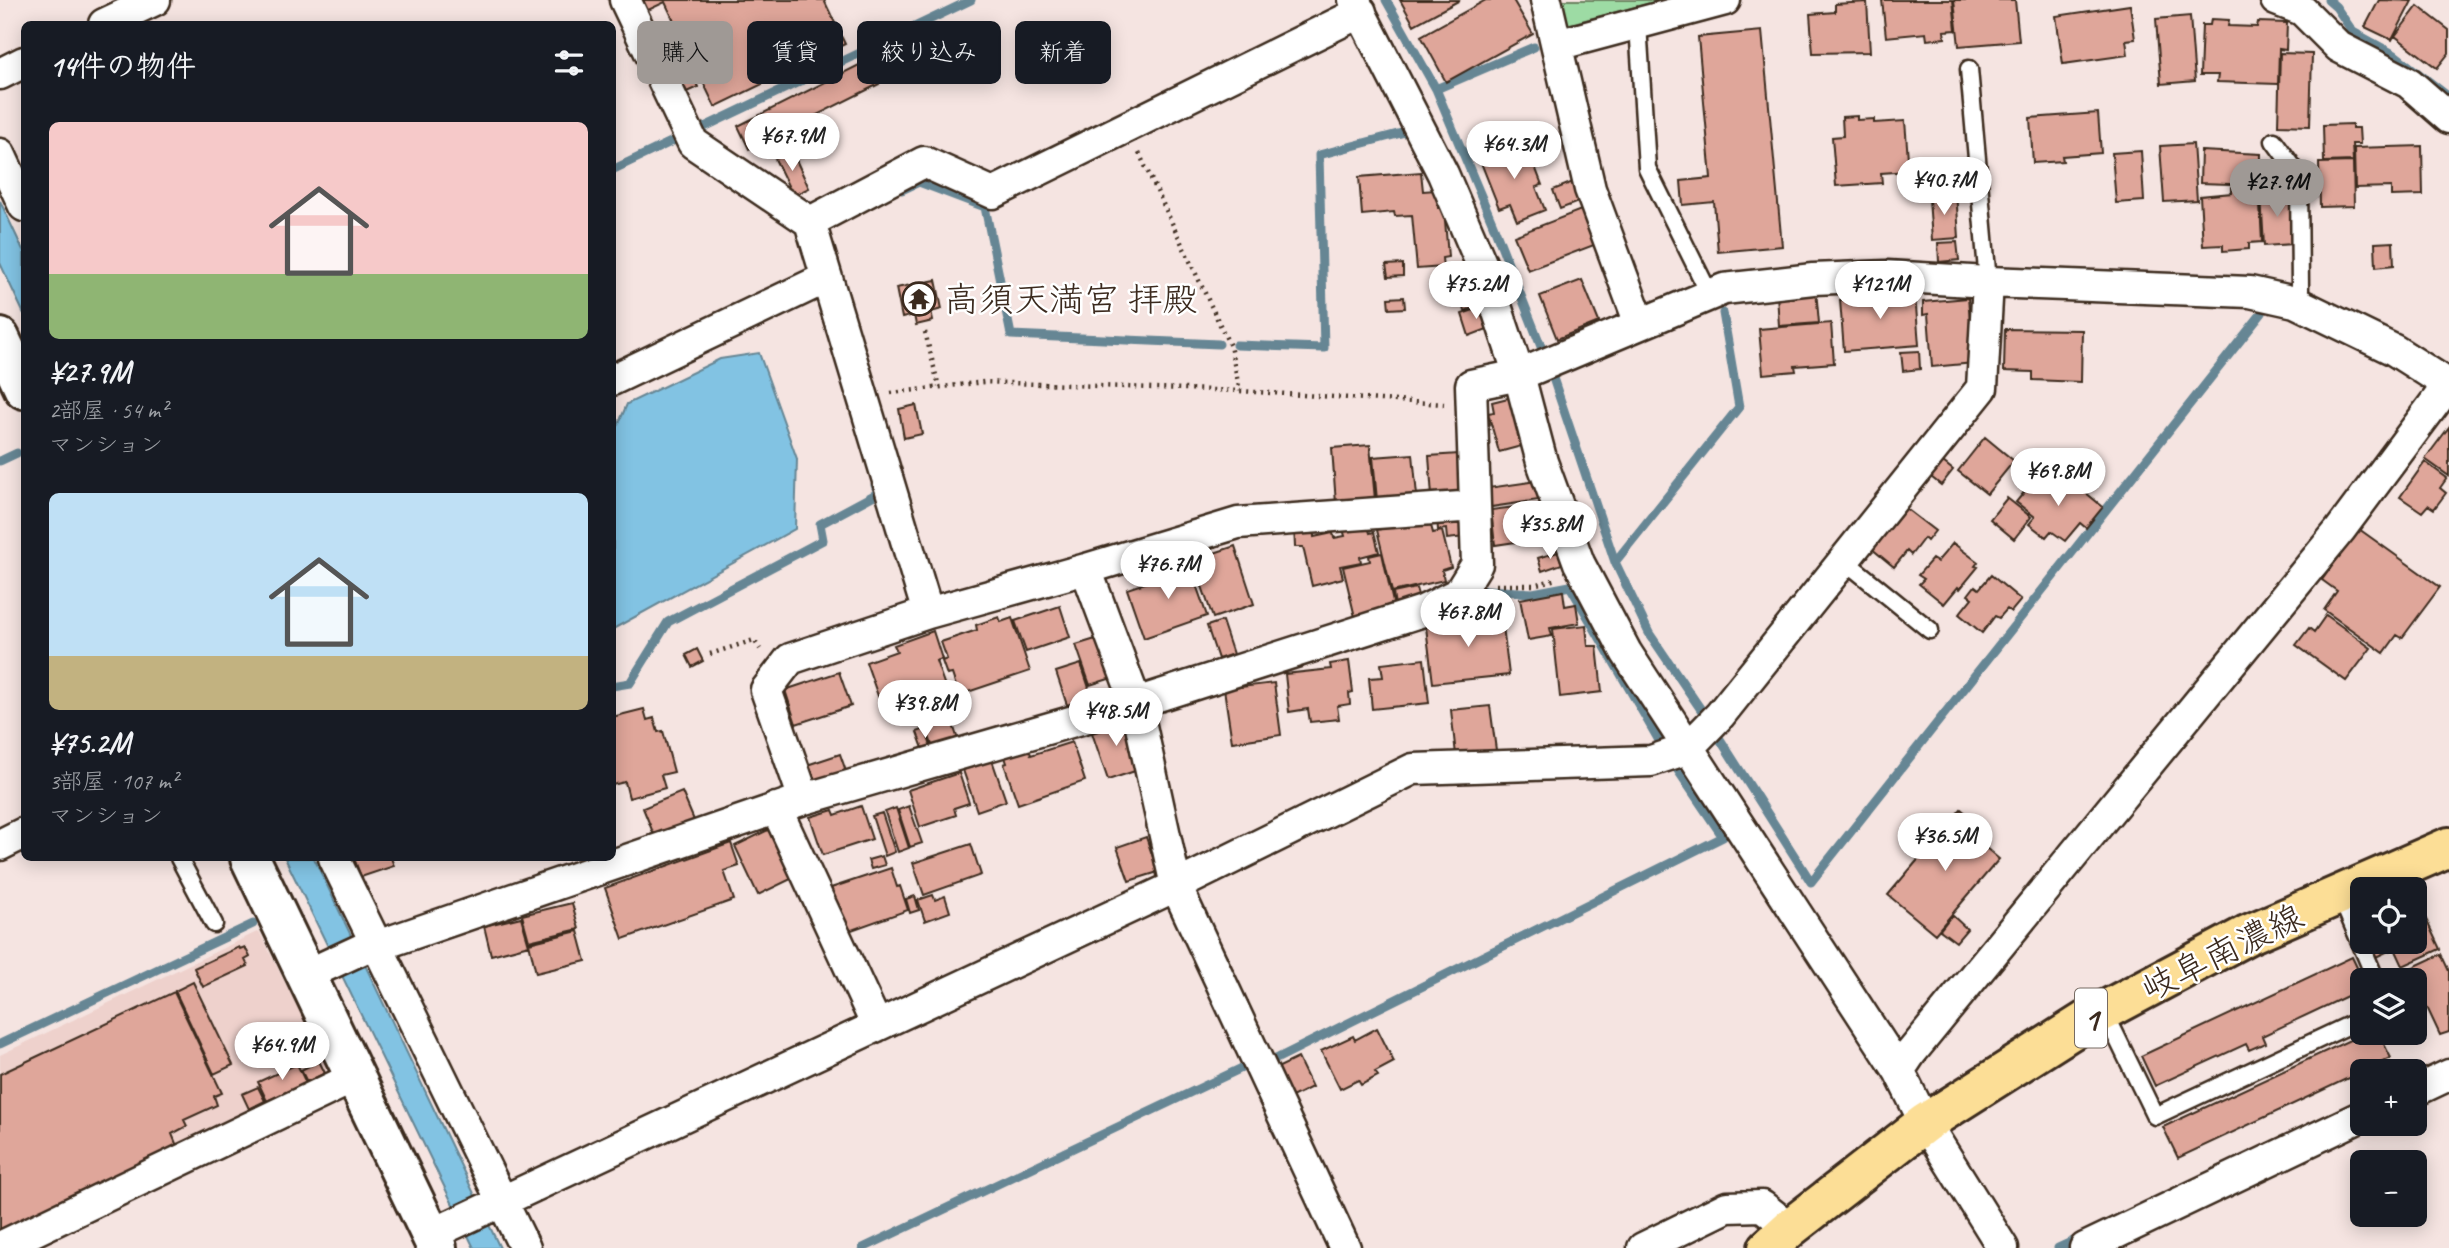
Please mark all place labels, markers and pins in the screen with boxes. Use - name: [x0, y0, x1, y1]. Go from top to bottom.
- pin: ¥67.9M: [735, 114, 849, 173]
- pin: ¥64.3M: [1457, 122, 1571, 181]
- pin: ¥40.7M: [1887, 158, 2001, 217]
- pin: ¥27.9M: [2220, 160, 2334, 219]
- pin: ¥75.2M: [1419, 262, 1533, 321]
- pin: ¥121M: [1831, 262, 1929, 321]
- place label: 高須天満宮 拝殿: [944, 277, 1197, 322]
- temple icon: 高須天満宮 拝殿: [900, 280, 938, 318]
- pin: ¥69.8M: [2001, 448, 2115, 508]
- pin: ¥35.8M: [1493, 502, 1607, 561]
- pin: ¥76.7M: [1111, 542, 1225, 601]
- pin: ¥67.8M: [1411, 590, 1525, 649]
- pin: ¥39.8M: [868, 680, 982, 740]
- pin: ¥48.5M: [1059, 688, 1173, 748]
- pin: ¥36.5M: [1888, 814, 2002, 873]
- pin: ¥64.9M: [225, 1023, 339, 1082]

